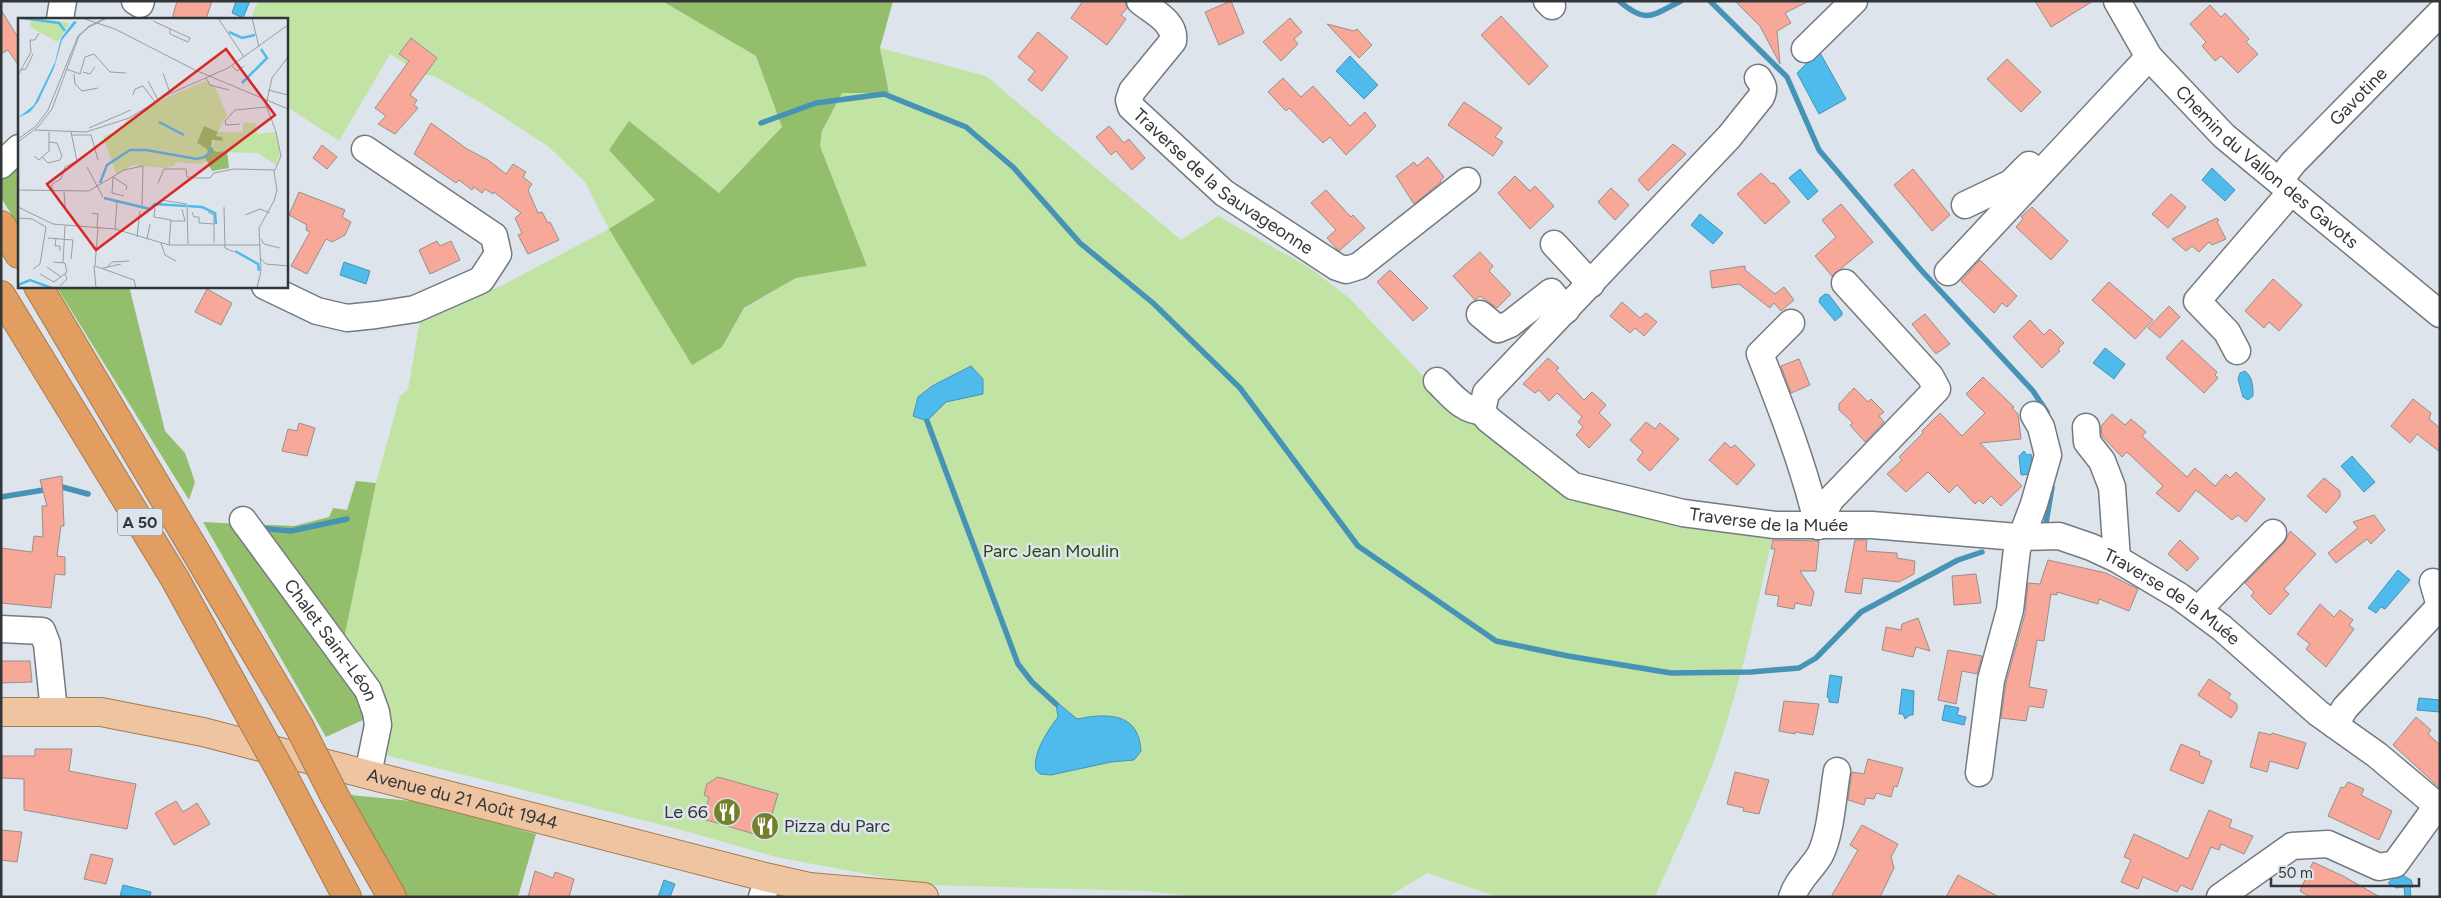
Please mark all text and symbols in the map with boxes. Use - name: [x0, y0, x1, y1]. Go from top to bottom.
- inset map: [18, 18, 288, 288]
- street label: Gavotine: [2325, 62, 2392, 130]
- street label: Chemin du Vallon des Gavots: [2171, 81, 2363, 253]
- street label: Traverse de la Sauvageonne: [1129, 104, 1317, 259]
- street label: Traverse de la Muée: [1688, 503, 1848, 536]
- road number: A 50: [118, 508, 162, 536]
- park label: Parc Jean Moulin: [983, 540, 1119, 562]
- street label: Traverse de la Muée: [2100, 543, 2245, 650]
- street label: Chalet Saint-Léon: [279, 575, 382, 704]
- street label: Avenue du 21 Août 1944: [365, 764, 560, 834]
- restaurant icon: Le 66: [712, 797, 742, 827]
- place label: Le 66: [664, 801, 708, 823]
- restaurant icon: Pizza du Parc: [750, 811, 780, 841]
- place label: Pizza du Parc: [784, 815, 890, 837]
- scale bar: [2271, 856, 2418, 888]
- text: 50 m: [2278, 864, 2313, 882]

